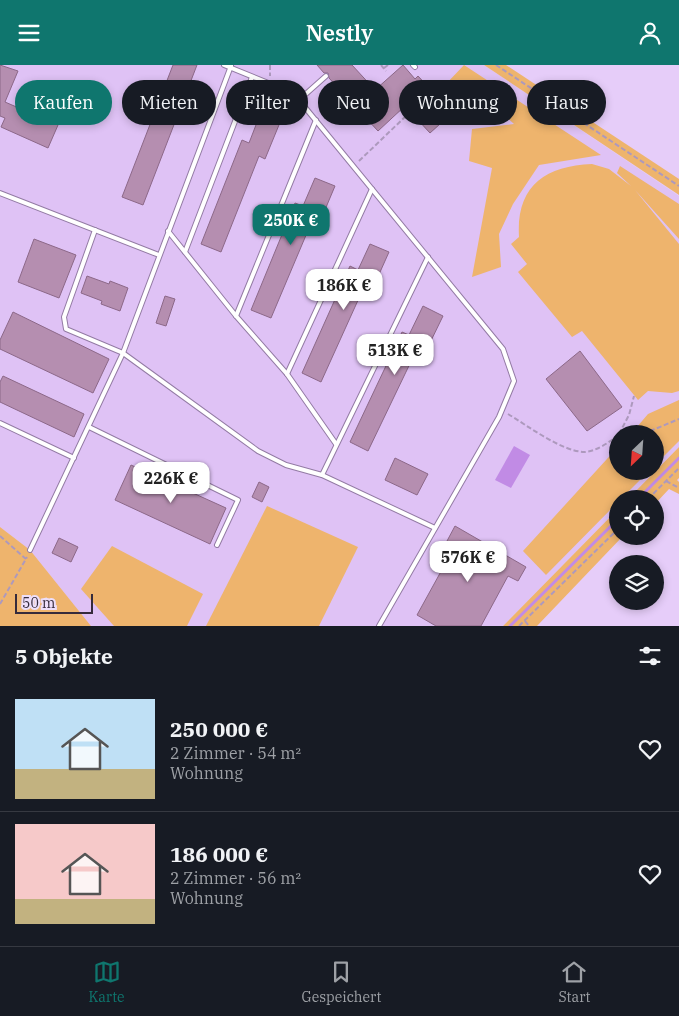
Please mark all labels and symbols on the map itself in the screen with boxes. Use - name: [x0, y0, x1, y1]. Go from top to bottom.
- pin: 250K €: [250, 203, 332, 246]
- pin: 186K €: [303, 269, 385, 311]
- pin: 513K €: [354, 333, 436, 376]
- north arrow: [609, 425, 664, 480]
- pin: 226K €: [130, 461, 212, 504]
- pin: 576K €: [427, 541, 509, 583]
- scale bar: [15, 591, 92, 614]

